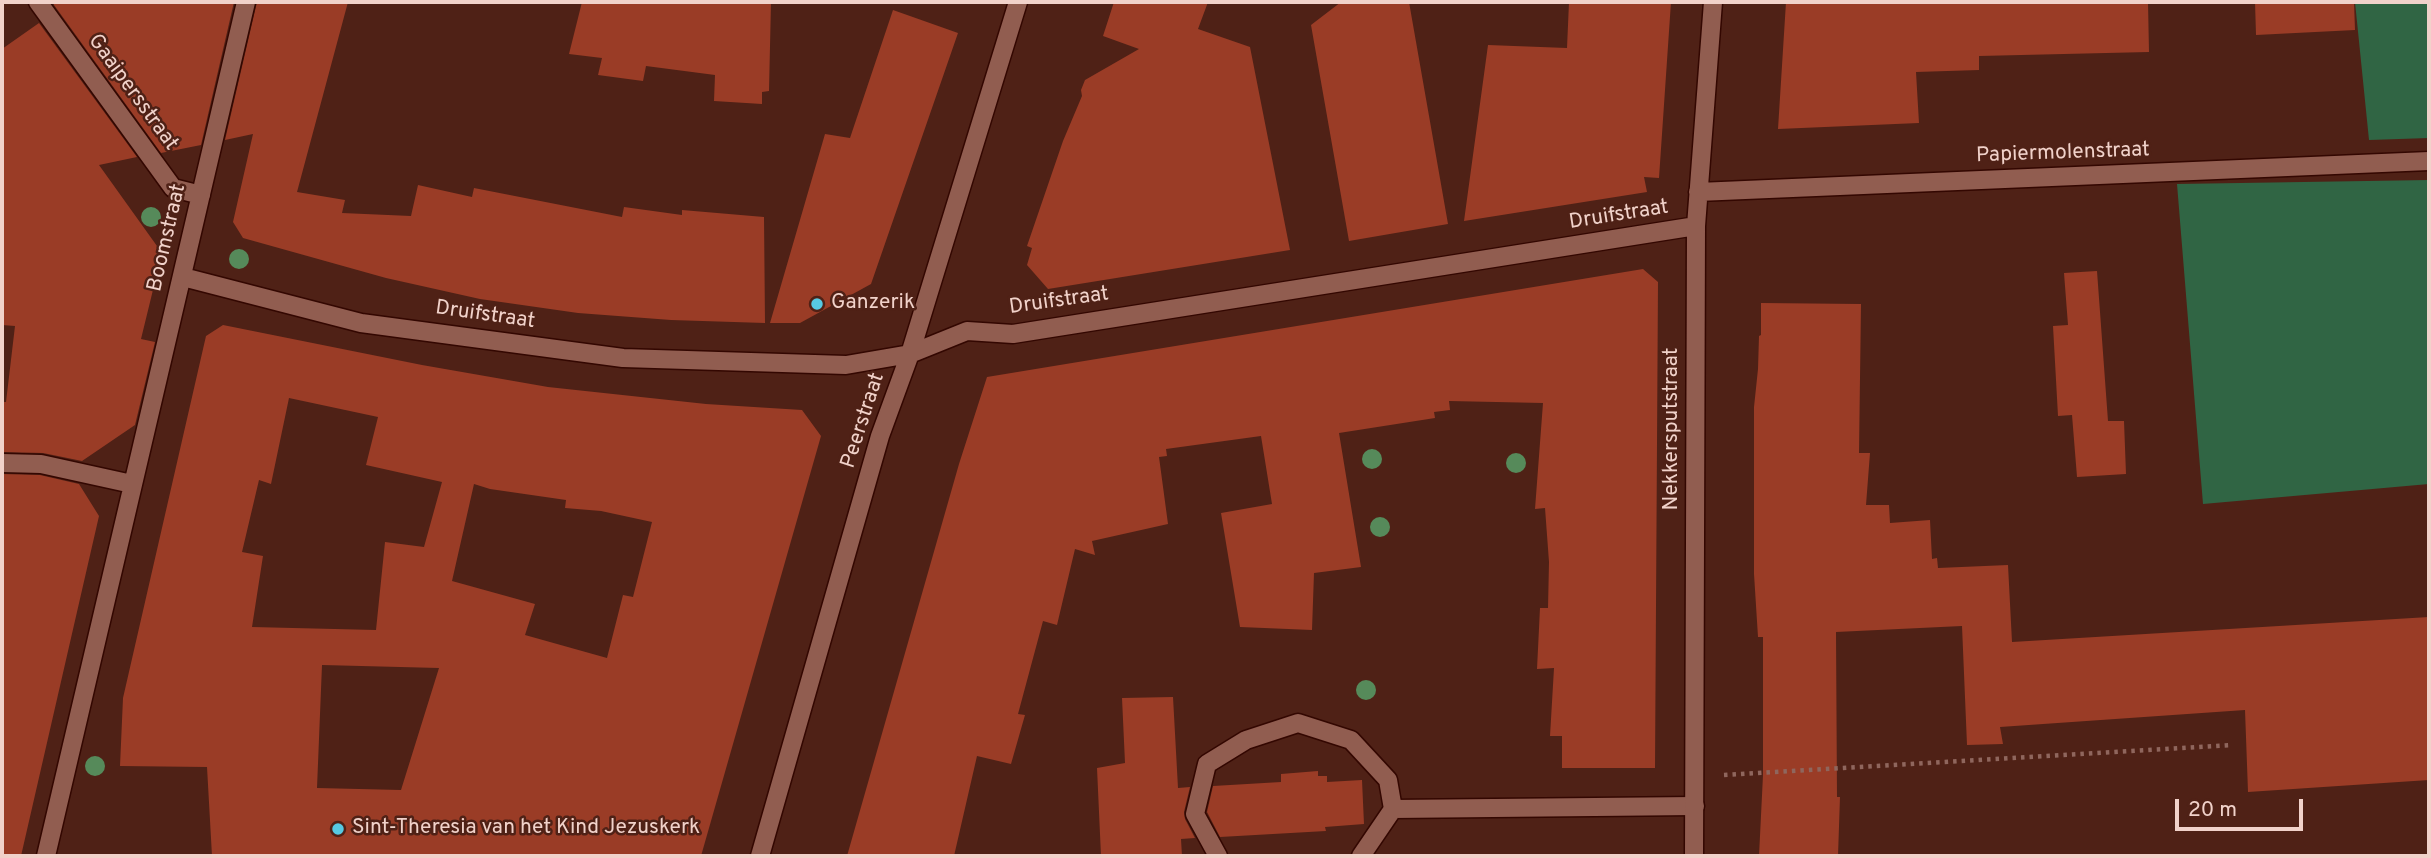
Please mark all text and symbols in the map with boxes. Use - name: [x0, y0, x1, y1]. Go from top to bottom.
- street label: Gaaipersstraat: [81, 30, 183, 156]
- street label: Papiermolenstraat: [1976, 138, 2150, 170]
- street label: Boomstraat: [143, 182, 193, 294]
- street label: Druifstraat: [1567, 196, 1671, 236]
- street label: Druifstraat: [1008, 283, 1110, 321]
- place label: Ganzerik: [831, 291, 915, 317]
- marker: Ganzerik: [809, 296, 825, 312]
- street label: Druifstraat: [434, 297, 536, 335]
- street label: Nekkersputstraat: [1660, 348, 1686, 510]
- street label: Peerstraat: [837, 370, 891, 472]
- scale bar: [2179, 784, 2307, 828]
- text: 20 m: [2188, 797, 2237, 824]
- place label: Sint-Theresia van het Kind Jezuskerk: [352, 816, 700, 842]
- marker: Sint-Theresia van het Kind Jezuskerk: [330, 821, 346, 837]

